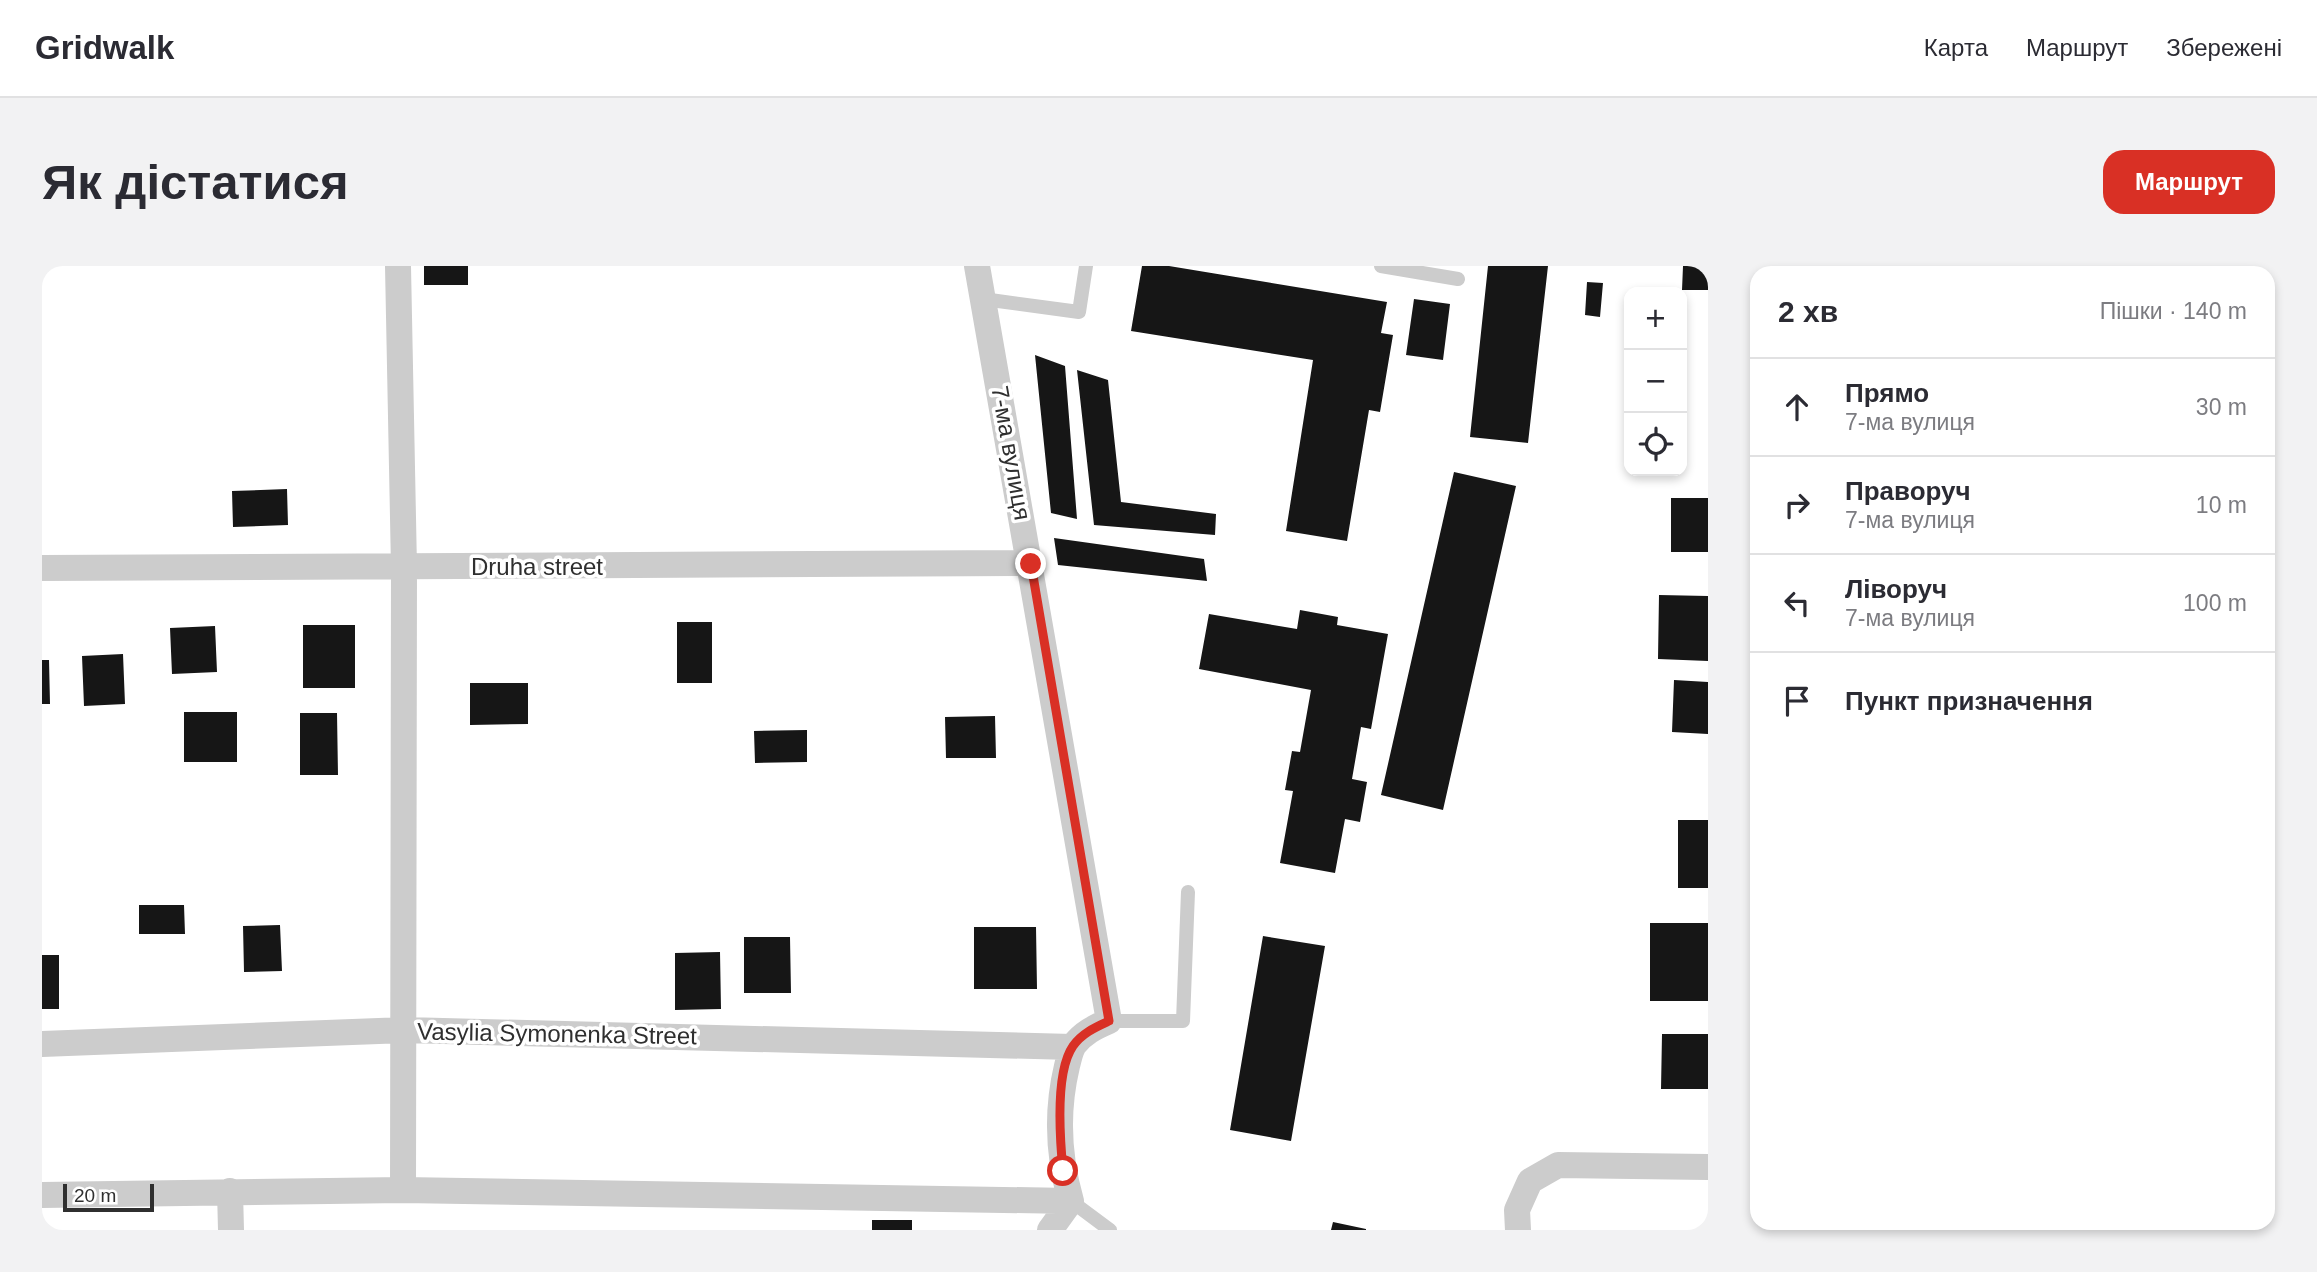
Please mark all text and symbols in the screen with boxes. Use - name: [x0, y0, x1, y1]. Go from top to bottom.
- text: Gridwalk: [35, 29, 174, 66]
- text: Карта: [1924, 34, 1988, 61]
- text: Маршрут: [2026, 34, 2128, 61]
- text: Збережені: [2166, 34, 2282, 61]
- button: Маршрут: [2103, 150, 2275, 214]
- text: Як дістатися: [42, 155, 349, 209]
- map controls: [1624, 287, 1687, 476]
- button: +: [1624, 287, 1687, 350]
- text: 2 хв: [1778, 295, 1838, 328]
- text: Пішки · 140 m: [2100, 298, 2247, 324]
- button: −: [1624, 350, 1687, 413]
- text: Прямо: [1845, 378, 1929, 408]
- street label: 7-ма вулиця: [986, 384, 1037, 522]
- icon: ahead: [1778, 388, 1816, 426]
- text: 30 m: [2196, 394, 2247, 420]
- text: 7-ма вулиця: [1845, 409, 1975, 435]
- button: locate: [1624, 413, 1687, 476]
- text: Праворуч: [1845, 476, 1971, 506]
- icon: right: [1778, 486, 1816, 524]
- text: 10 m: [2196, 492, 2247, 518]
- text: 7-ма вулиця: [1845, 507, 1975, 533]
- route end: [1015, 548, 1046, 579]
- street label: Druha street: [471, 553, 603, 580]
- text: Ліворуч: [1845, 574, 1947, 604]
- icon: left: [1778, 584, 1816, 622]
- text: 100 m: [2183, 590, 2247, 616]
- text: 7-ма вулиця: [1845, 605, 1975, 631]
- icon: arrive: [1778, 682, 1816, 720]
- text: Пункт призначення: [1845, 686, 2093, 716]
- street label: Vasylia Symonenka Street: [417, 1018, 697, 1049]
- route start: [1047, 1155, 1078, 1186]
- scale bar: [63, 1181, 154, 1213]
- text: 20 m: [74, 1185, 116, 1206]

